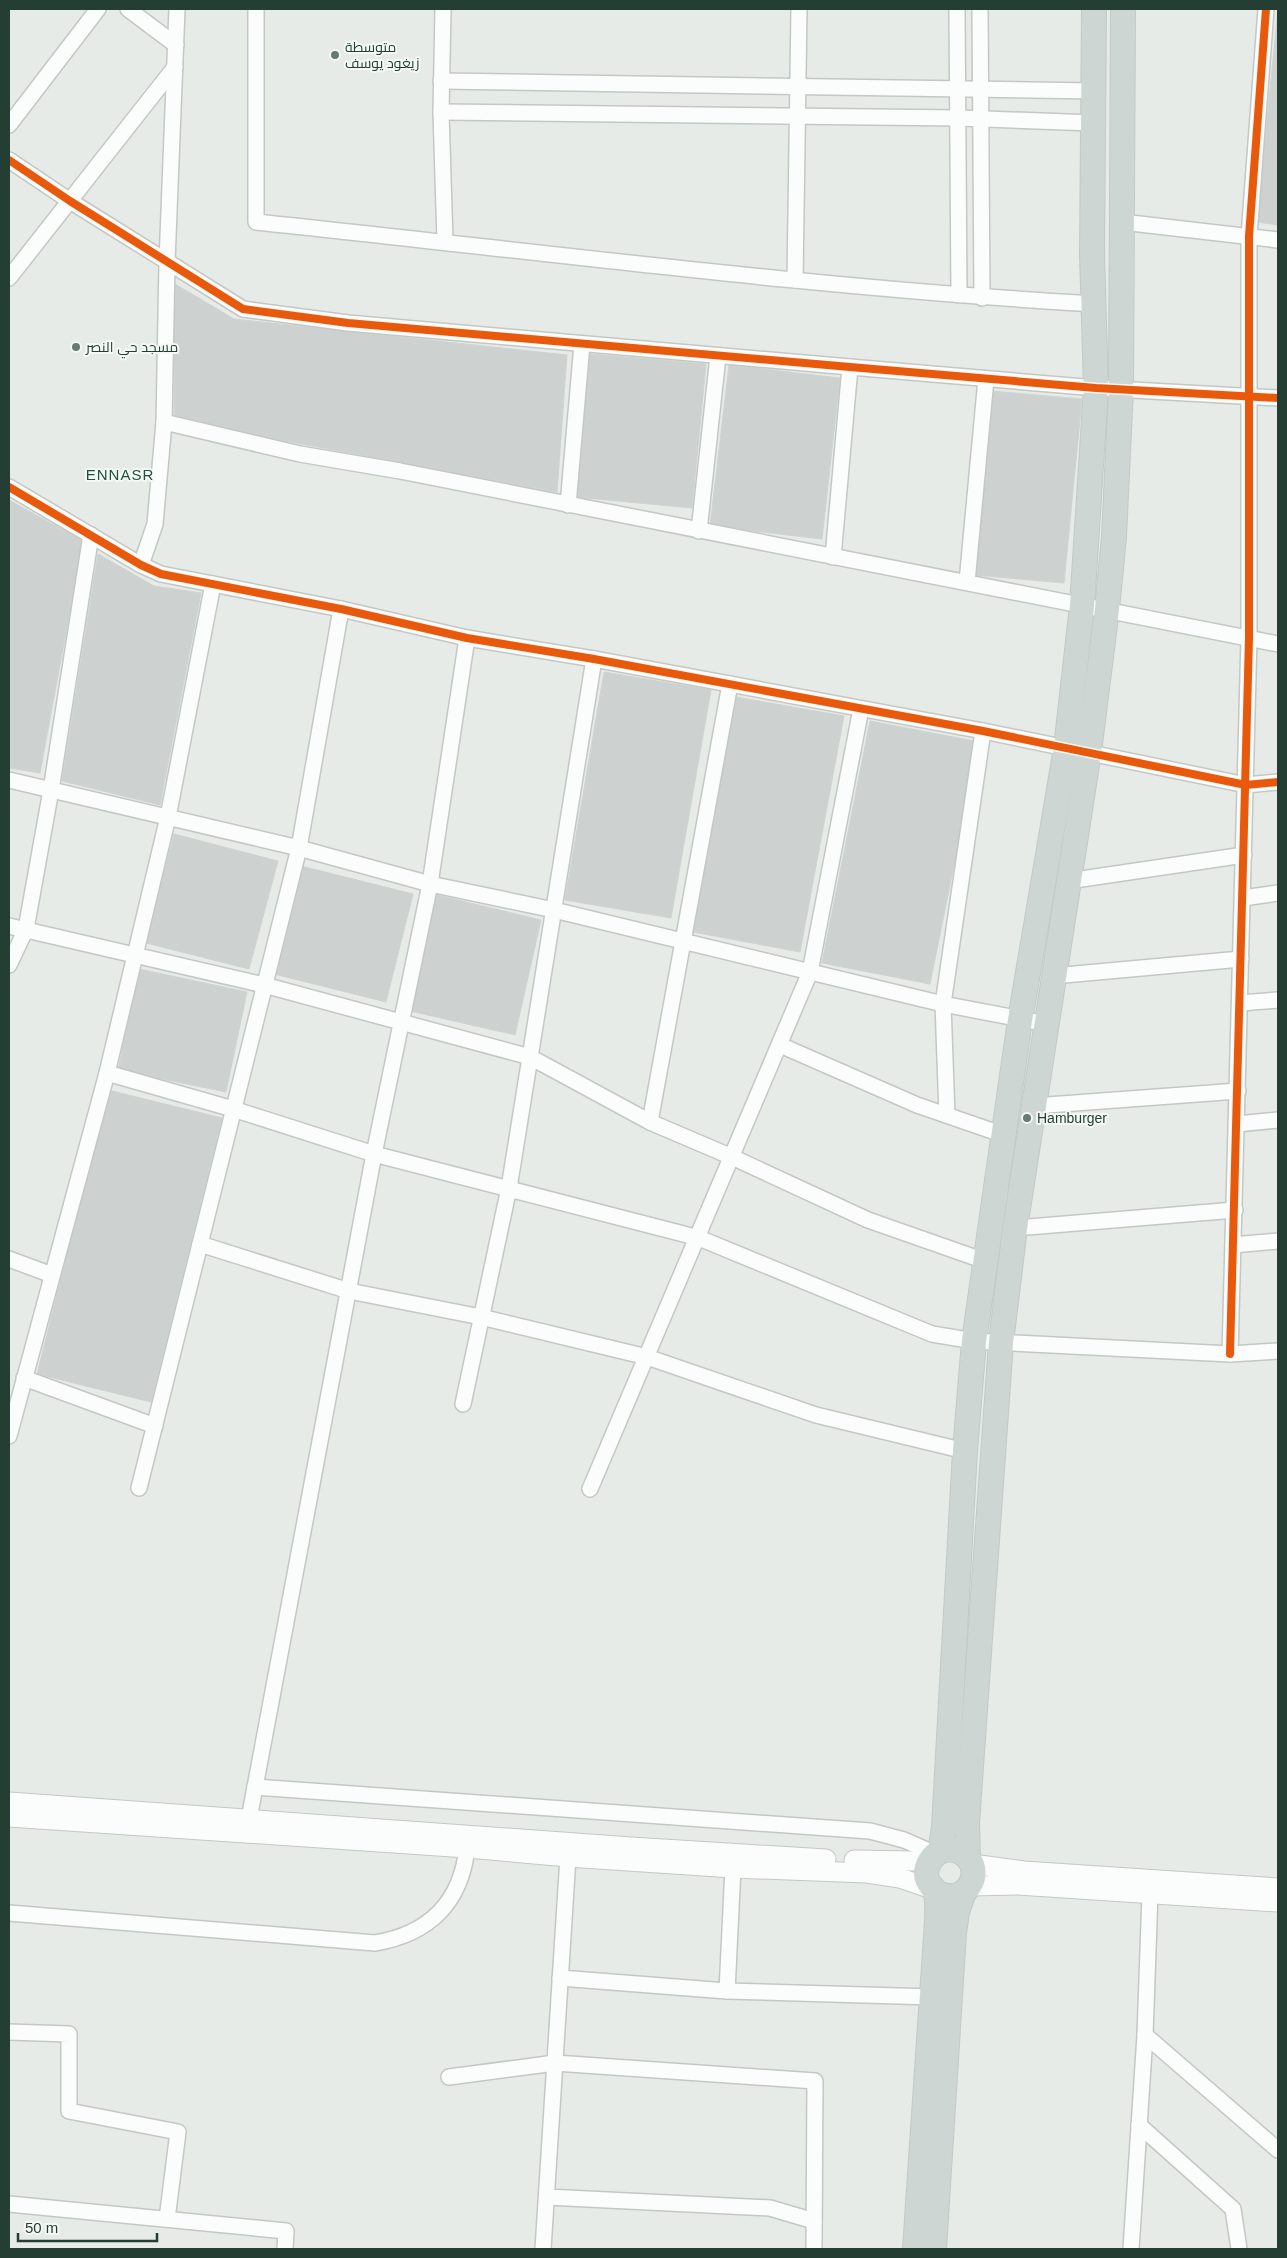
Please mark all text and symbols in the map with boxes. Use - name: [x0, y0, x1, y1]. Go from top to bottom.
- place label: متوسطة زيغود يوسف: [345, 39, 419, 71]
- marker: متوسطة زيغود يوسف: [329, 49, 341, 61]
- place label: مسجد حي النصر: [85, 339, 178, 359]
- marker: مسجد حي النصر: [70, 341, 82, 353]
- district label: ENNASR: [86, 466, 154, 483]
- place label: Hamburger: [1037, 1110, 1107, 1126]
- marker: Hamburger: [1021, 1112, 1033, 1124]
- scale bar: [18, 2210, 156, 2242]
- text: 50 m: [25, 2219, 58, 2236]

